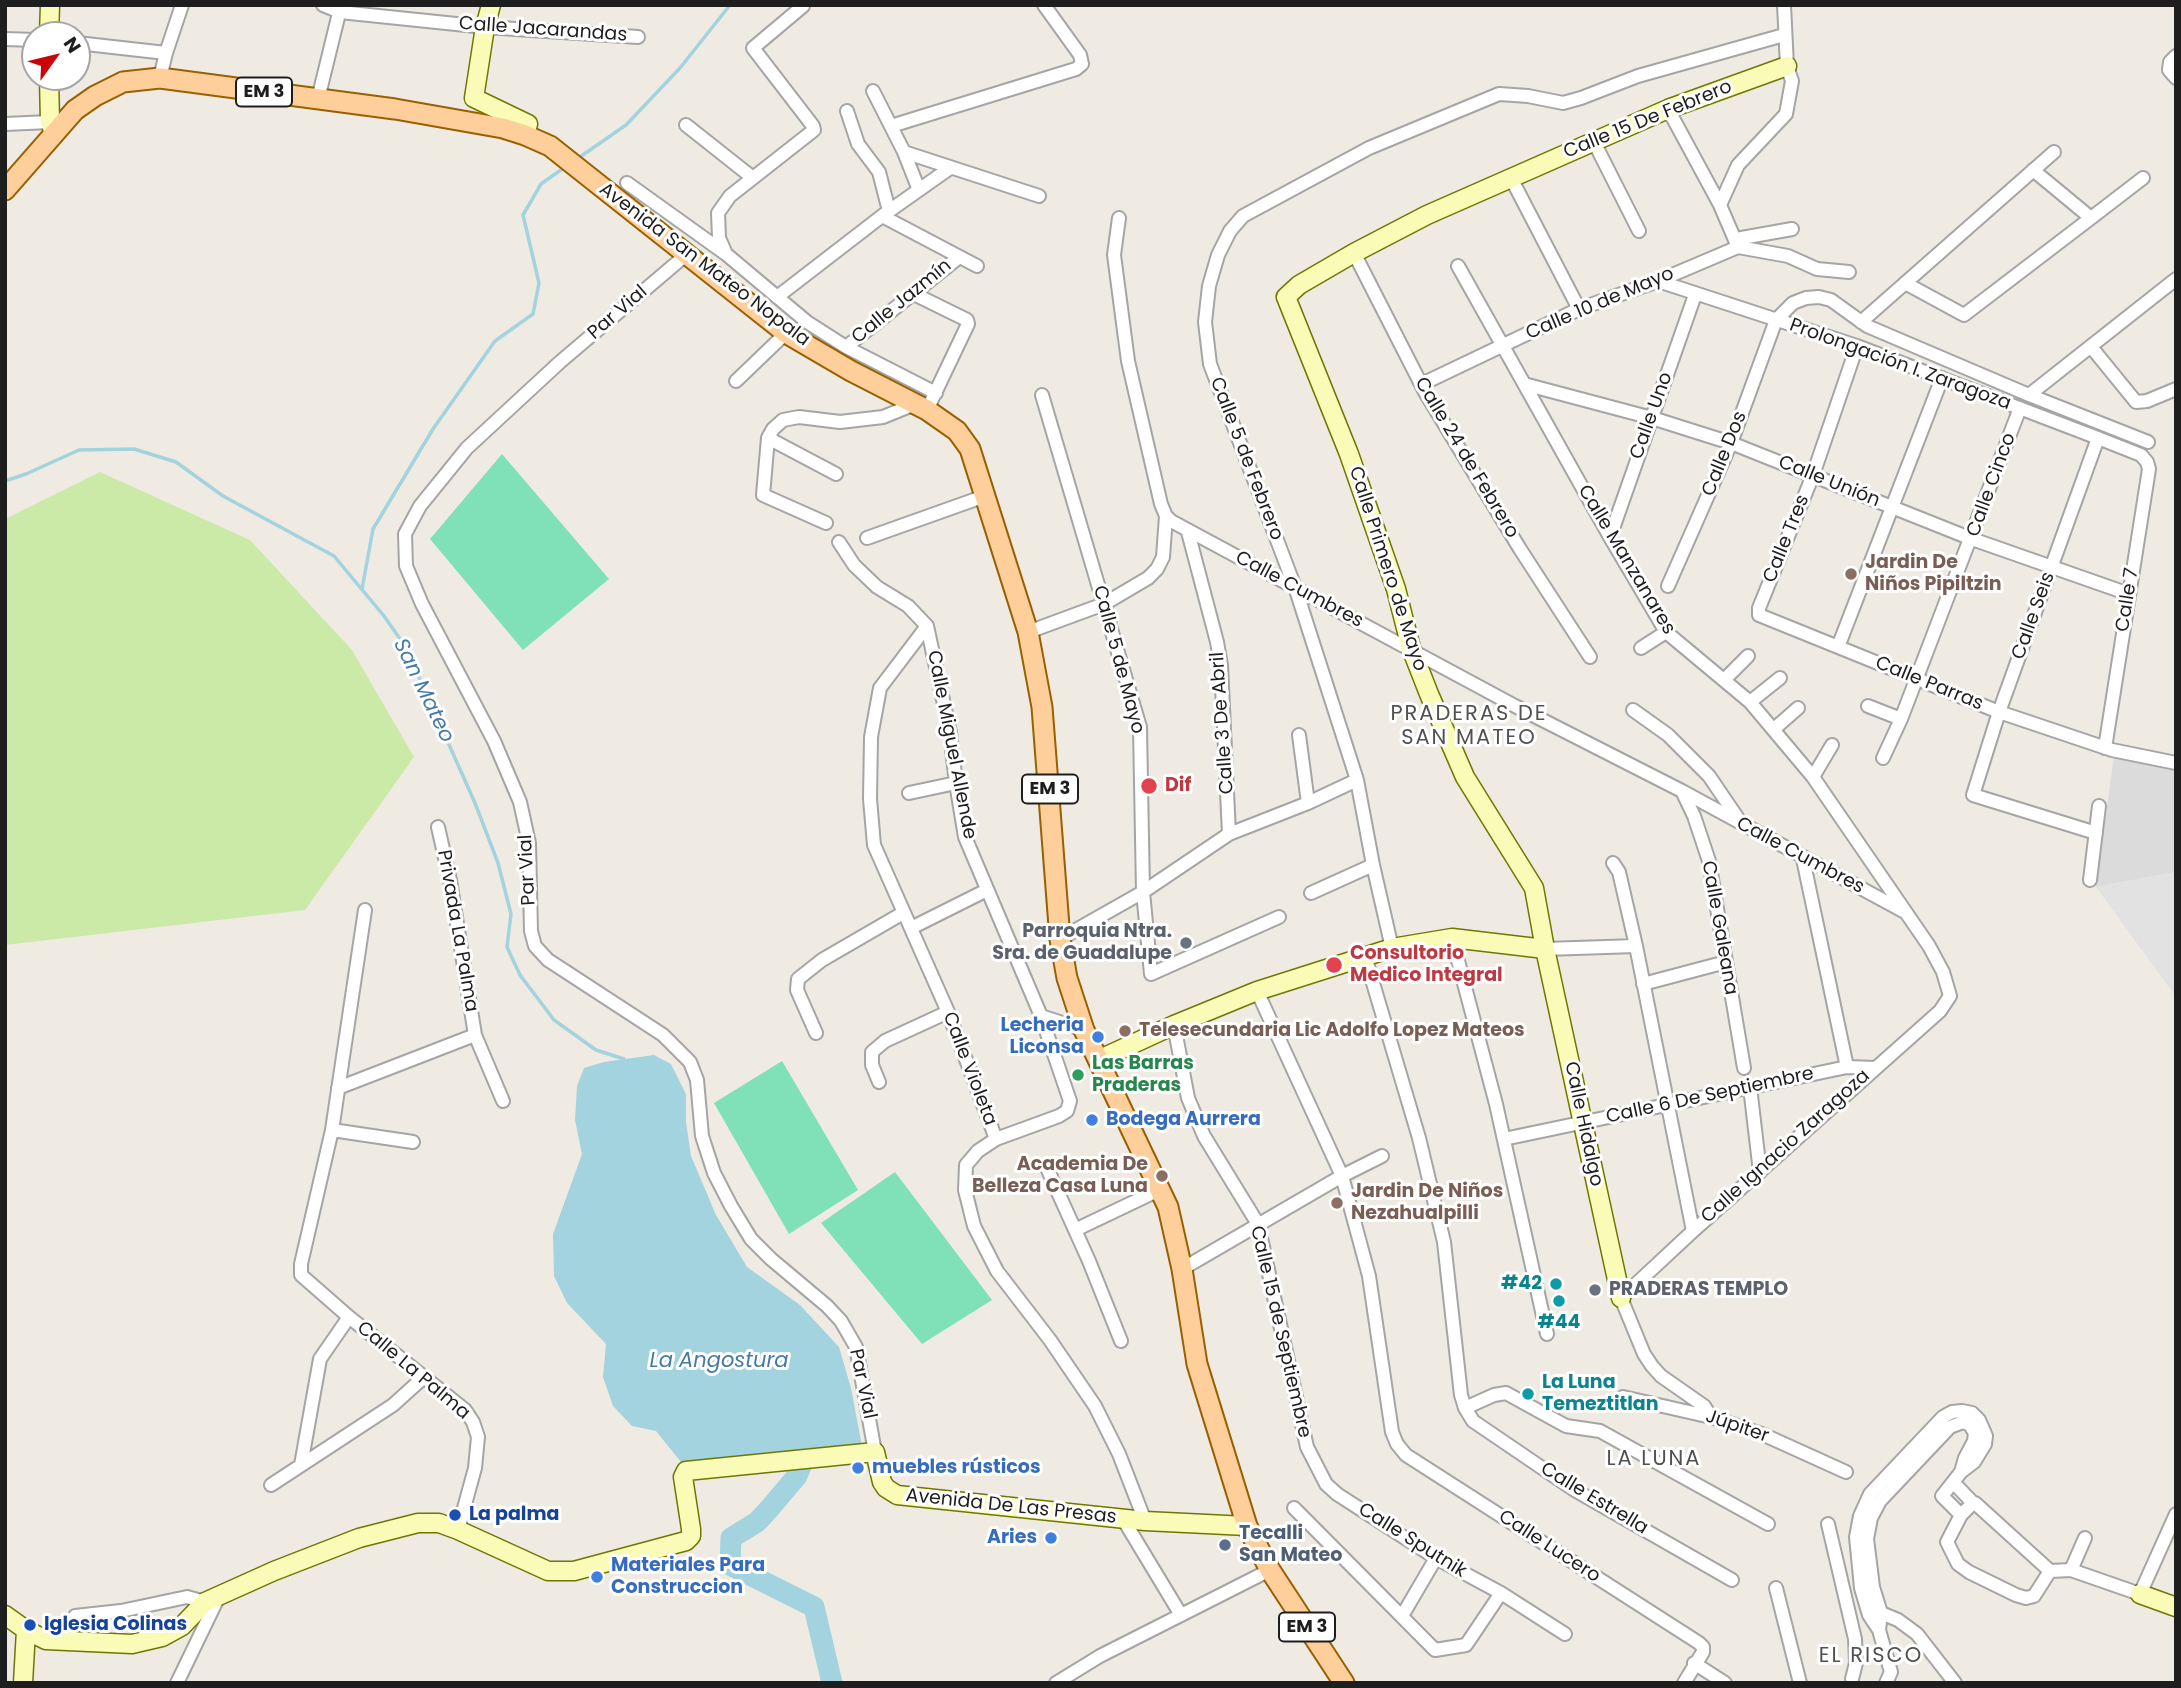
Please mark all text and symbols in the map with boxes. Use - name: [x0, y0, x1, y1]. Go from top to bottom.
- street label: Calle Jacarandas: [458, 13, 628, 47]
- north arrow: [21, 21, 91, 91]
- text: N: [57, 32, 87, 59]
- street label: Calle 15 De Febrero: [1561, 76, 1735, 164]
- road number: EM 3: [236, 78, 292, 106]
- street label: Avenida San Mateo Nopala: [594, 178, 814, 352]
- street label: Calle Jazmín: [848, 255, 956, 349]
- street label: Calle 10 de Mayo: [1523, 263, 1677, 345]
- street label: Par Vial: [584, 281, 652, 345]
- street label: Prolongación I. Zaragoza: [1786, 314, 2014, 416]
- street label: Calle Uno: [1626, 369, 1678, 463]
- street label: Calle 24 de Febrero: [1409, 373, 1523, 543]
- street label: Calle 5 de Febrero: [1204, 374, 1288, 544]
- street label: Calle Dos: [1698, 408, 1752, 500]
- street label: Calle Cinco: [1963, 430, 2021, 540]
- street label: Calle Unión: [1775, 451, 1883, 513]
- street label: Calle Primero de Mayo: [1343, 464, 1431, 674]
- street label: Calle Manzanares: [1572, 481, 1680, 639]
- street label: Calle Tres: [1759, 492, 1815, 586]
- street label: Calle Cumbres: [1231, 547, 1367, 633]
- place label: Jardin De Niños Pipiltzin: [1865, 552, 2002, 596]
- marker: Jardin De Niños Pipiltzin: [1843, 566, 1859, 582]
- street label: Calle 7: [2112, 567, 2144, 633]
- street label: Calle Seis: [2008, 569, 2060, 663]
- street label: Calle 5 de Mayo: [1087, 583, 1149, 737]
- water label: San Mateo: [387, 635, 459, 747]
- street label: Calle Miguel Allende: [921, 649, 981, 841]
- street label: Calle 3 De Abril: [1207, 651, 1239, 795]
- street label: Calle Parras: [1872, 652, 1986, 716]
- district label: PRADERAS DE SAN MATEO: [1392, 702, 1546, 752]
- road number: EM 3: [1022, 774, 1078, 804]
- place label: Dif: [1165, 775, 1191, 797]
- marker: Dif: [1139, 776, 1159, 796]
- street label: Calle Cumbres: [1732, 813, 1868, 899]
- street label: Par Vial: [515, 834, 541, 906]
- street label: Privada La Palma: [432, 848, 482, 1014]
- street label: Calle Galeana: [1696, 859, 1742, 997]
- place label: Parroquia Ntra. Sra. de Guadalupe: [992, 921, 1172, 965]
- marker: Parroquia Ntra. Sra. de Guadalupe: [1178, 935, 1194, 951]
- place label: Consultorio Medico Integral: [1350, 943, 1503, 987]
- marker: Consultorio Medico Integral: [1324, 955, 1344, 975]
- street label: Calle Violeta: [937, 1009, 1001, 1129]
- place label: Lecheria Liconsa: [1001, 1015, 1084, 1059]
- place label: Telesecundaria Lic Adolfo Lopez Mateos: [1139, 1020, 1525, 1042]
- marker: Telesecundaria Lic Adolfo Lopez Mateos: [1117, 1023, 1133, 1039]
- marker: Lecheria Liconsa: [1090, 1029, 1106, 1045]
- place label: Las Barras Praderas: [1092, 1053, 1194, 1097]
- street label: Calle Hidalgo: [1559, 1060, 1607, 1188]
- street label: Calle 6 De Septiembre: [1604, 1063, 1816, 1129]
- street label: Calle Ignacio Zaragoza: [1697, 1065, 1875, 1229]
- marker: Las Barras Praderas: [1070, 1067, 1086, 1083]
- place label: Bodega Aurrera: [1106, 1109, 1261, 1131]
- marker: Bodega Aurrera: [1084, 1112, 1100, 1128]
- place label: Academia De Belleza Casa Luna: [972, 1154, 1148, 1198]
- marker: Academia De Belleza Casa Luna: [1154, 1168, 1170, 1184]
- place label: Jardin De Niños Nezahualpilli: [1351, 1181, 1503, 1225]
- marker: Jardin De Niños Nezahualpilli: [1329, 1195, 1345, 1211]
- street label: Calle 15 de Septiembre: [1244, 1224, 1316, 1440]
- place label: #42: [1501, 1273, 1542, 1295]
- marker: #42: [1548, 1276, 1564, 1292]
- place label: PRADERAS TEMPLO: [1609, 1279, 1788, 1301]
- marker: PRADERAS TEMPLO: [1587, 1282, 1603, 1298]
- marker: #44: [1551, 1293, 1567, 1309]
- place label: #44: [1538, 1312, 1580, 1334]
- street label: Calle La Palma: [352, 1317, 474, 1425]
- street label: Par Vial: [843, 1347, 881, 1421]
- water label: La Angostura: [650, 1349, 788, 1375]
- place label: La Luna Temeztitlan: [1542, 1372, 1659, 1416]
- marker: La Luna Temeztitlan: [1520, 1386, 1536, 1402]
- street label: Júpiter: [1702, 1406, 1772, 1448]
- district label: LA LUNA: [1607, 1447, 1701, 1473]
- place label: muebles rústicos: [872, 1457, 1041, 1479]
- street label: Calle Estrella: [1536, 1458, 1652, 1540]
- marker: muebles rústicos: [850, 1460, 866, 1476]
- street label: Avenida De Las Presas: [905, 1485, 1117, 1529]
- street label: Calle Sputnik: [1354, 1499, 1470, 1583]
- place label: La palma: [469, 1504, 559, 1526]
- street label: Calle Lucero: [1494, 1506, 1604, 1588]
- marker: La palma: [447, 1507, 463, 1523]
- place label: Tecalli San Mateo: [1239, 1523, 1342, 1567]
- place label: Aries: [987, 1527, 1037, 1549]
- marker: Aries: [1043, 1530, 1059, 1546]
- marker: Tecalli San Mateo: [1217, 1537, 1233, 1553]
- place label: Materiales Para Construccion: [611, 1555, 765, 1599]
- marker: Materiales Para Construccion: [589, 1569, 605, 1585]
- road number: EM 3: [1279, 1612, 1335, 1642]
- place label: Iglesia Colinas: [44, 1614, 187, 1636]
- marker: Iglesia Colinas: [22, 1617, 38, 1633]
- district label: EL RISCO: [1820, 1644, 1922, 1670]

